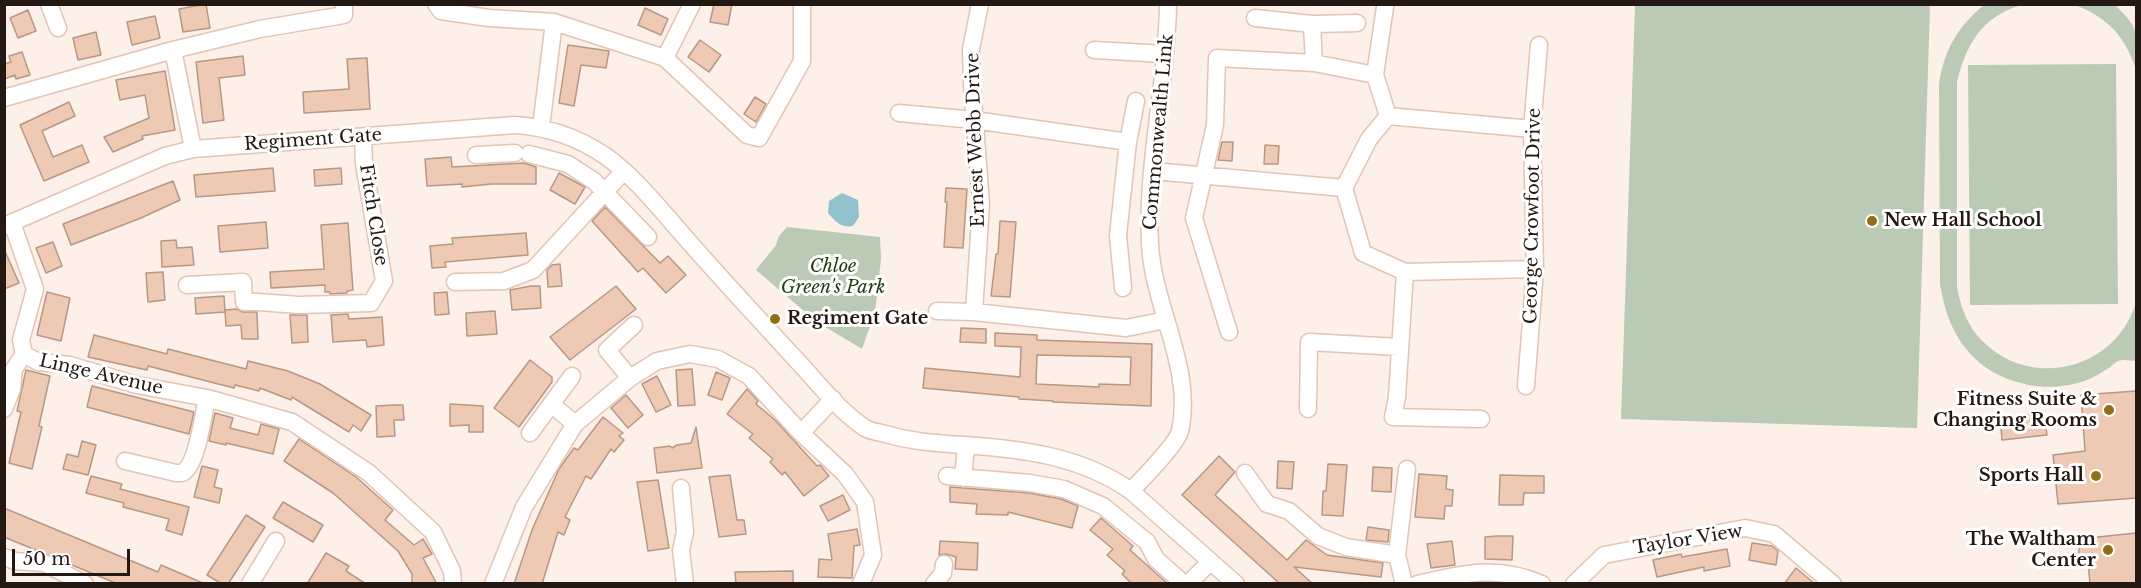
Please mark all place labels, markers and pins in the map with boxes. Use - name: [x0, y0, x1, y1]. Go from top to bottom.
- place label: New Hall School: [1884, 210, 2042, 232]
- marker: New Hall School: [1865, 214, 1879, 228]
- place label: Regiment Gate: [787, 308, 928, 330]
- marker: Regiment Gate: [768, 312, 782, 326]
- place label: Fitness Suite & Changing Rooms: [1933, 389, 2097, 432]
- marker: Fitness Suite & Changing Rooms: [2102, 403, 2116, 417]
- place label: Sports Hall: [1979, 465, 2084, 487]
- marker: Sports Hall: [2089, 469, 2103, 483]
- place label: The Waltham Center: [1966, 529, 2096, 572]
- marker: The Waltham Center: [2101, 543, 2115, 557]

